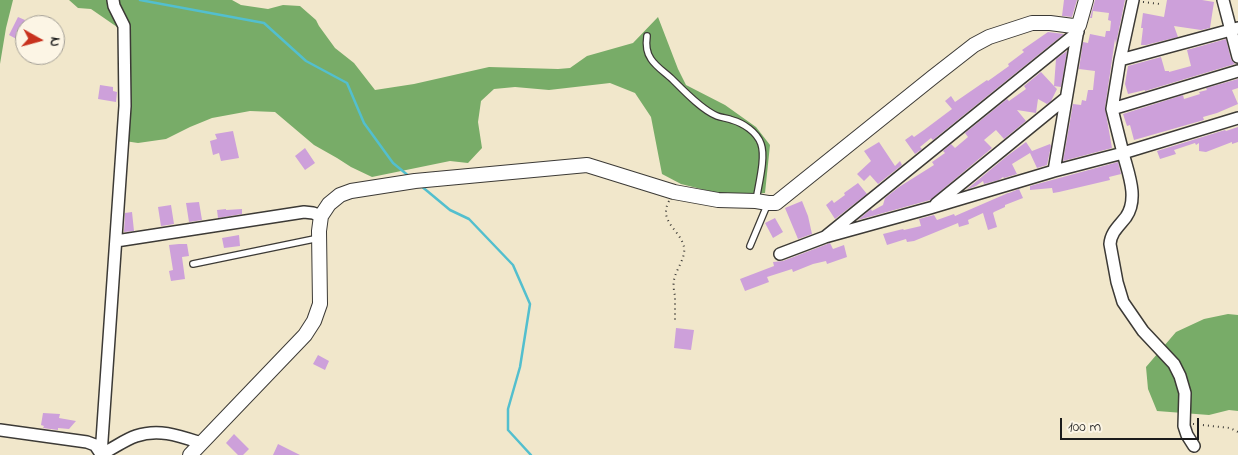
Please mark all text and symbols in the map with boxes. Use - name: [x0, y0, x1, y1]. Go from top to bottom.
- north arrow: [15, 15, 65, 65]
- text: N: [43, 36, 65, 48]
- scale bar: [1063, 408, 1202, 440]
- text: 100 m: [1068, 416, 1101, 438]

